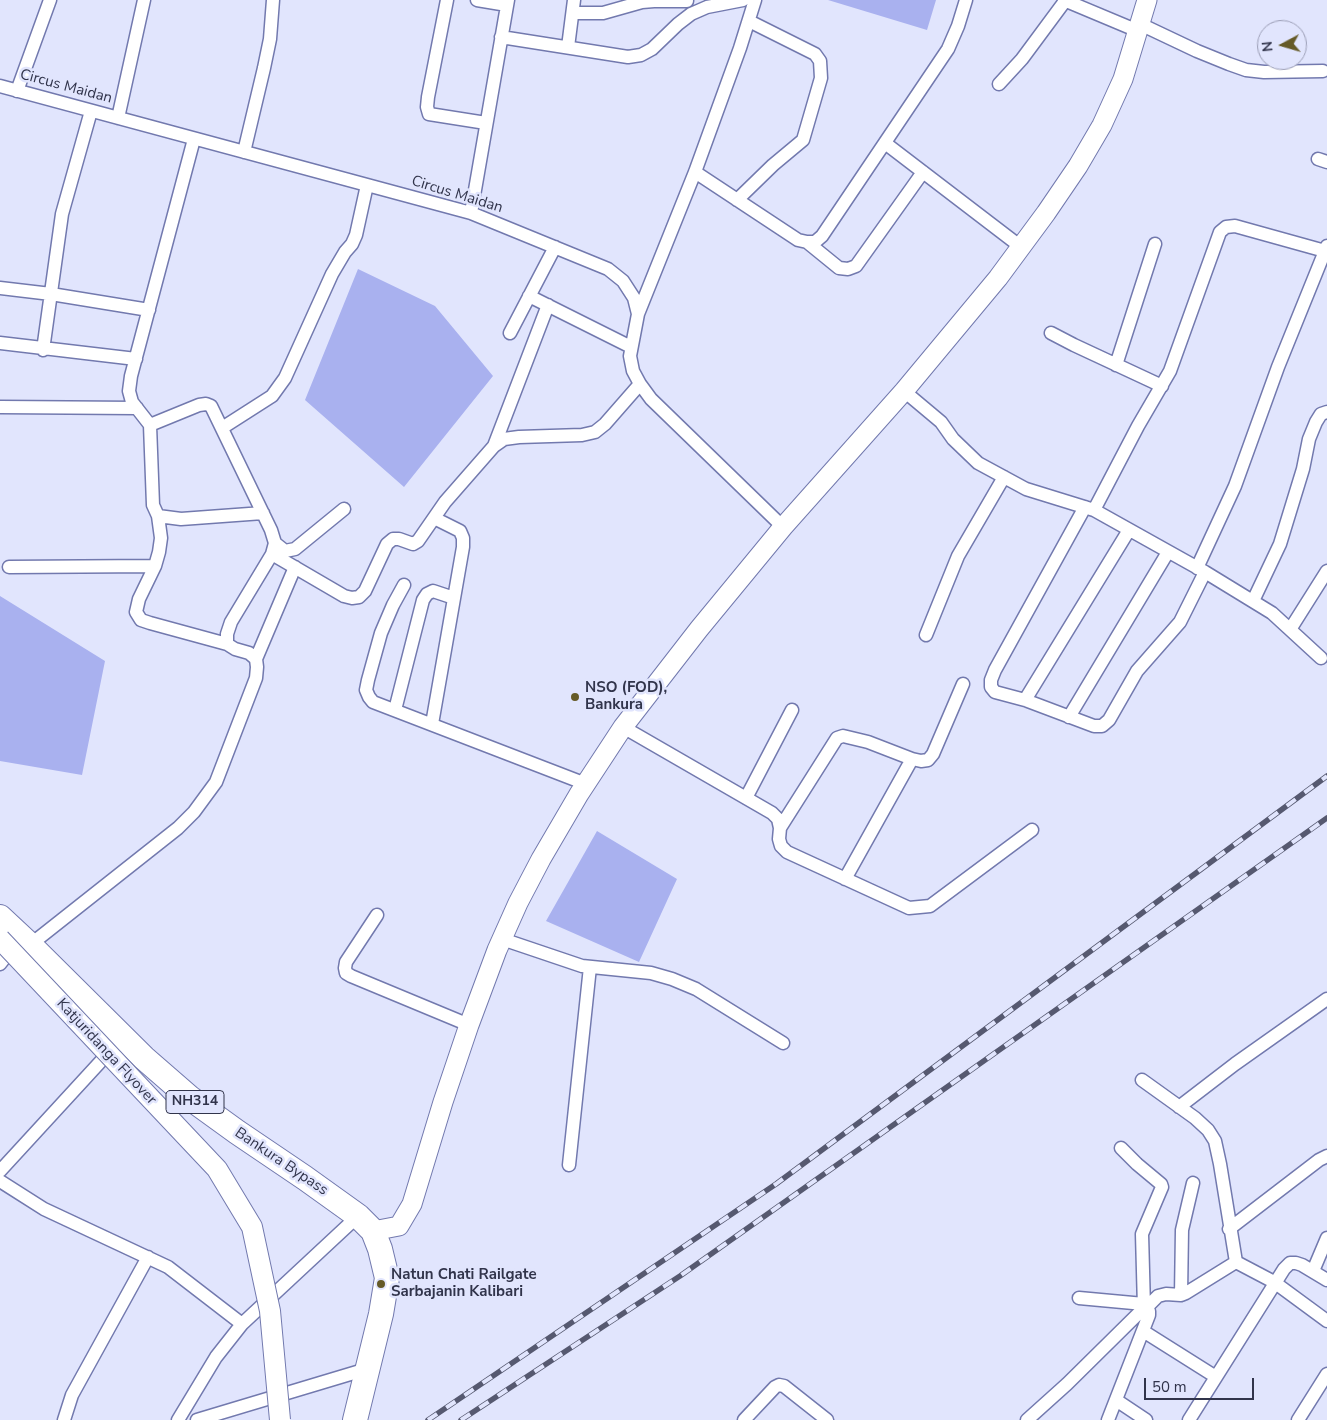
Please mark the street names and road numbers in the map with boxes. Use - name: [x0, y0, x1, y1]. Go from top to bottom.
- street label: Circus Maidan: [18, 66, 114, 108]
- street label: Circus Maidan: [409, 173, 505, 217]
- street label: Katjuridanga Flyover: [52, 995, 160, 1109]
- road number: NH314: [166, 1090, 224, 1114]
- street label: Bankura Bypass: [231, 1124, 331, 1200]

